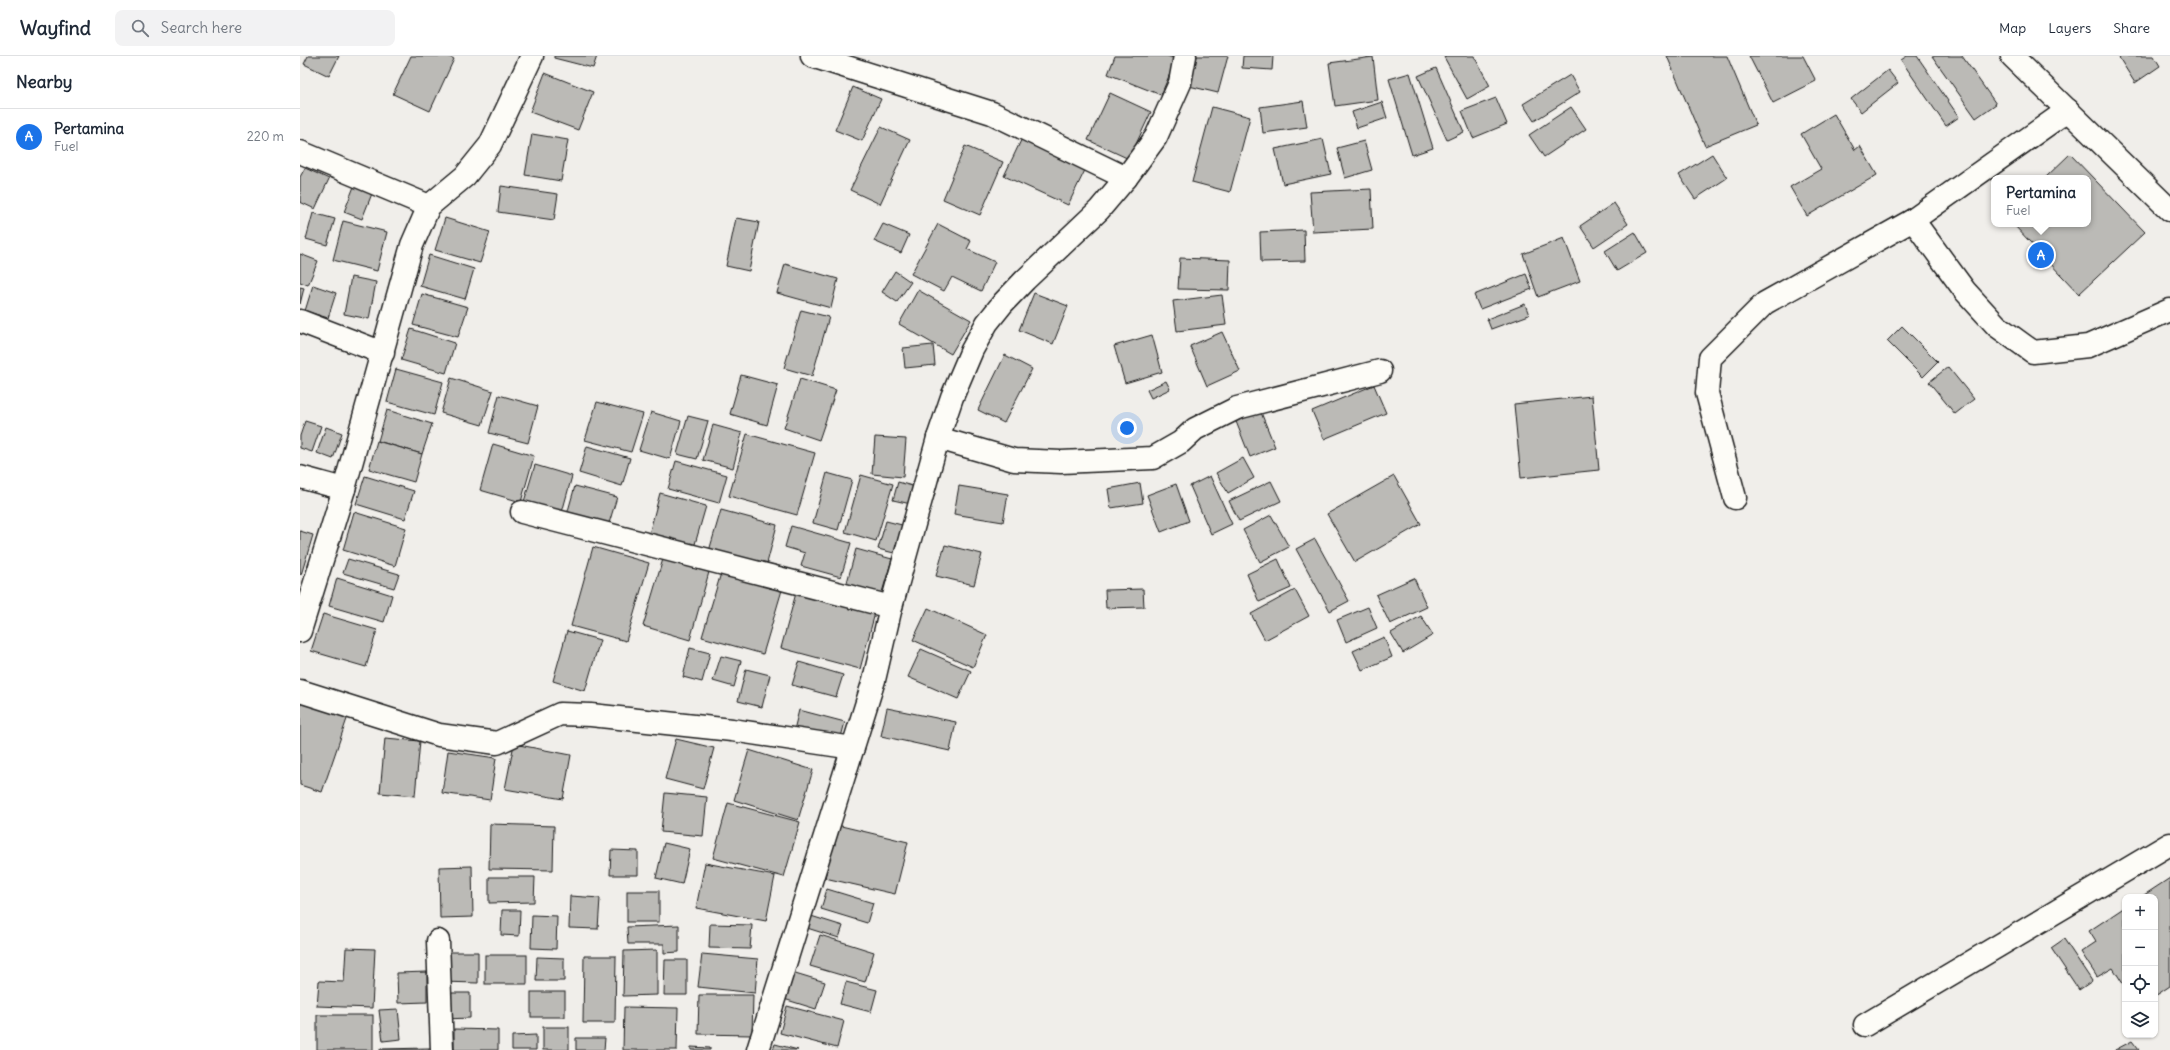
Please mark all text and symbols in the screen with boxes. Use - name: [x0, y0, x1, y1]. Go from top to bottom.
- search box: [115, 10, 395, 46]
- text: Wayfind: [20, 16, 91, 40]
- icon: search: [129, 17, 151, 39]
- text: Search here: [161, 18, 242, 37]
- text: Map: [1999, 19, 2026, 37]
- text: Layers: [2048, 19, 2091, 37]
- text: Share: [2113, 19, 2150, 37]
- text: Nearby: [16, 71, 72, 93]
- text: Pertamina: [54, 119, 124, 138]
- text: A: [25, 128, 33, 145]
- text: 220 m: [247, 128, 284, 145]
- text: Fuel: [54, 138, 78, 155]
- popup: [1991, 175, 2091, 227]
- text: Pertamina: [2006, 183, 2076, 202]
- text: Fuel: [2006, 202, 2030, 219]
- pin: A: [2028, 240, 2054, 270]
- your location: [1117, 418, 1137, 438]
- map controls: [2122, 894, 2158, 1038]
- button: +: [2122, 894, 2158, 930]
- button: −: [2122, 930, 2158, 966]
- button: locate: [2122, 966, 2158, 1002]
- button: layers: [2122, 1002, 2158, 1038]

